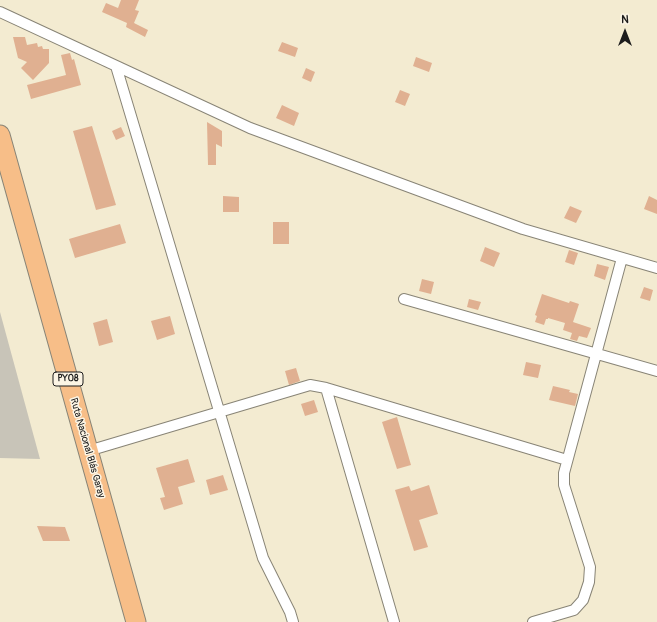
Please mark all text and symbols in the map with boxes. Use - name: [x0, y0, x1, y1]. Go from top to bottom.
- north arrow: [605, 12, 645, 52]
- text: N: [621, 13, 629, 26]
- road number: PY08: [53, 372, 83, 386]
- street label: Ruta Nacional Blás Garay: [67, 397, 107, 499]

